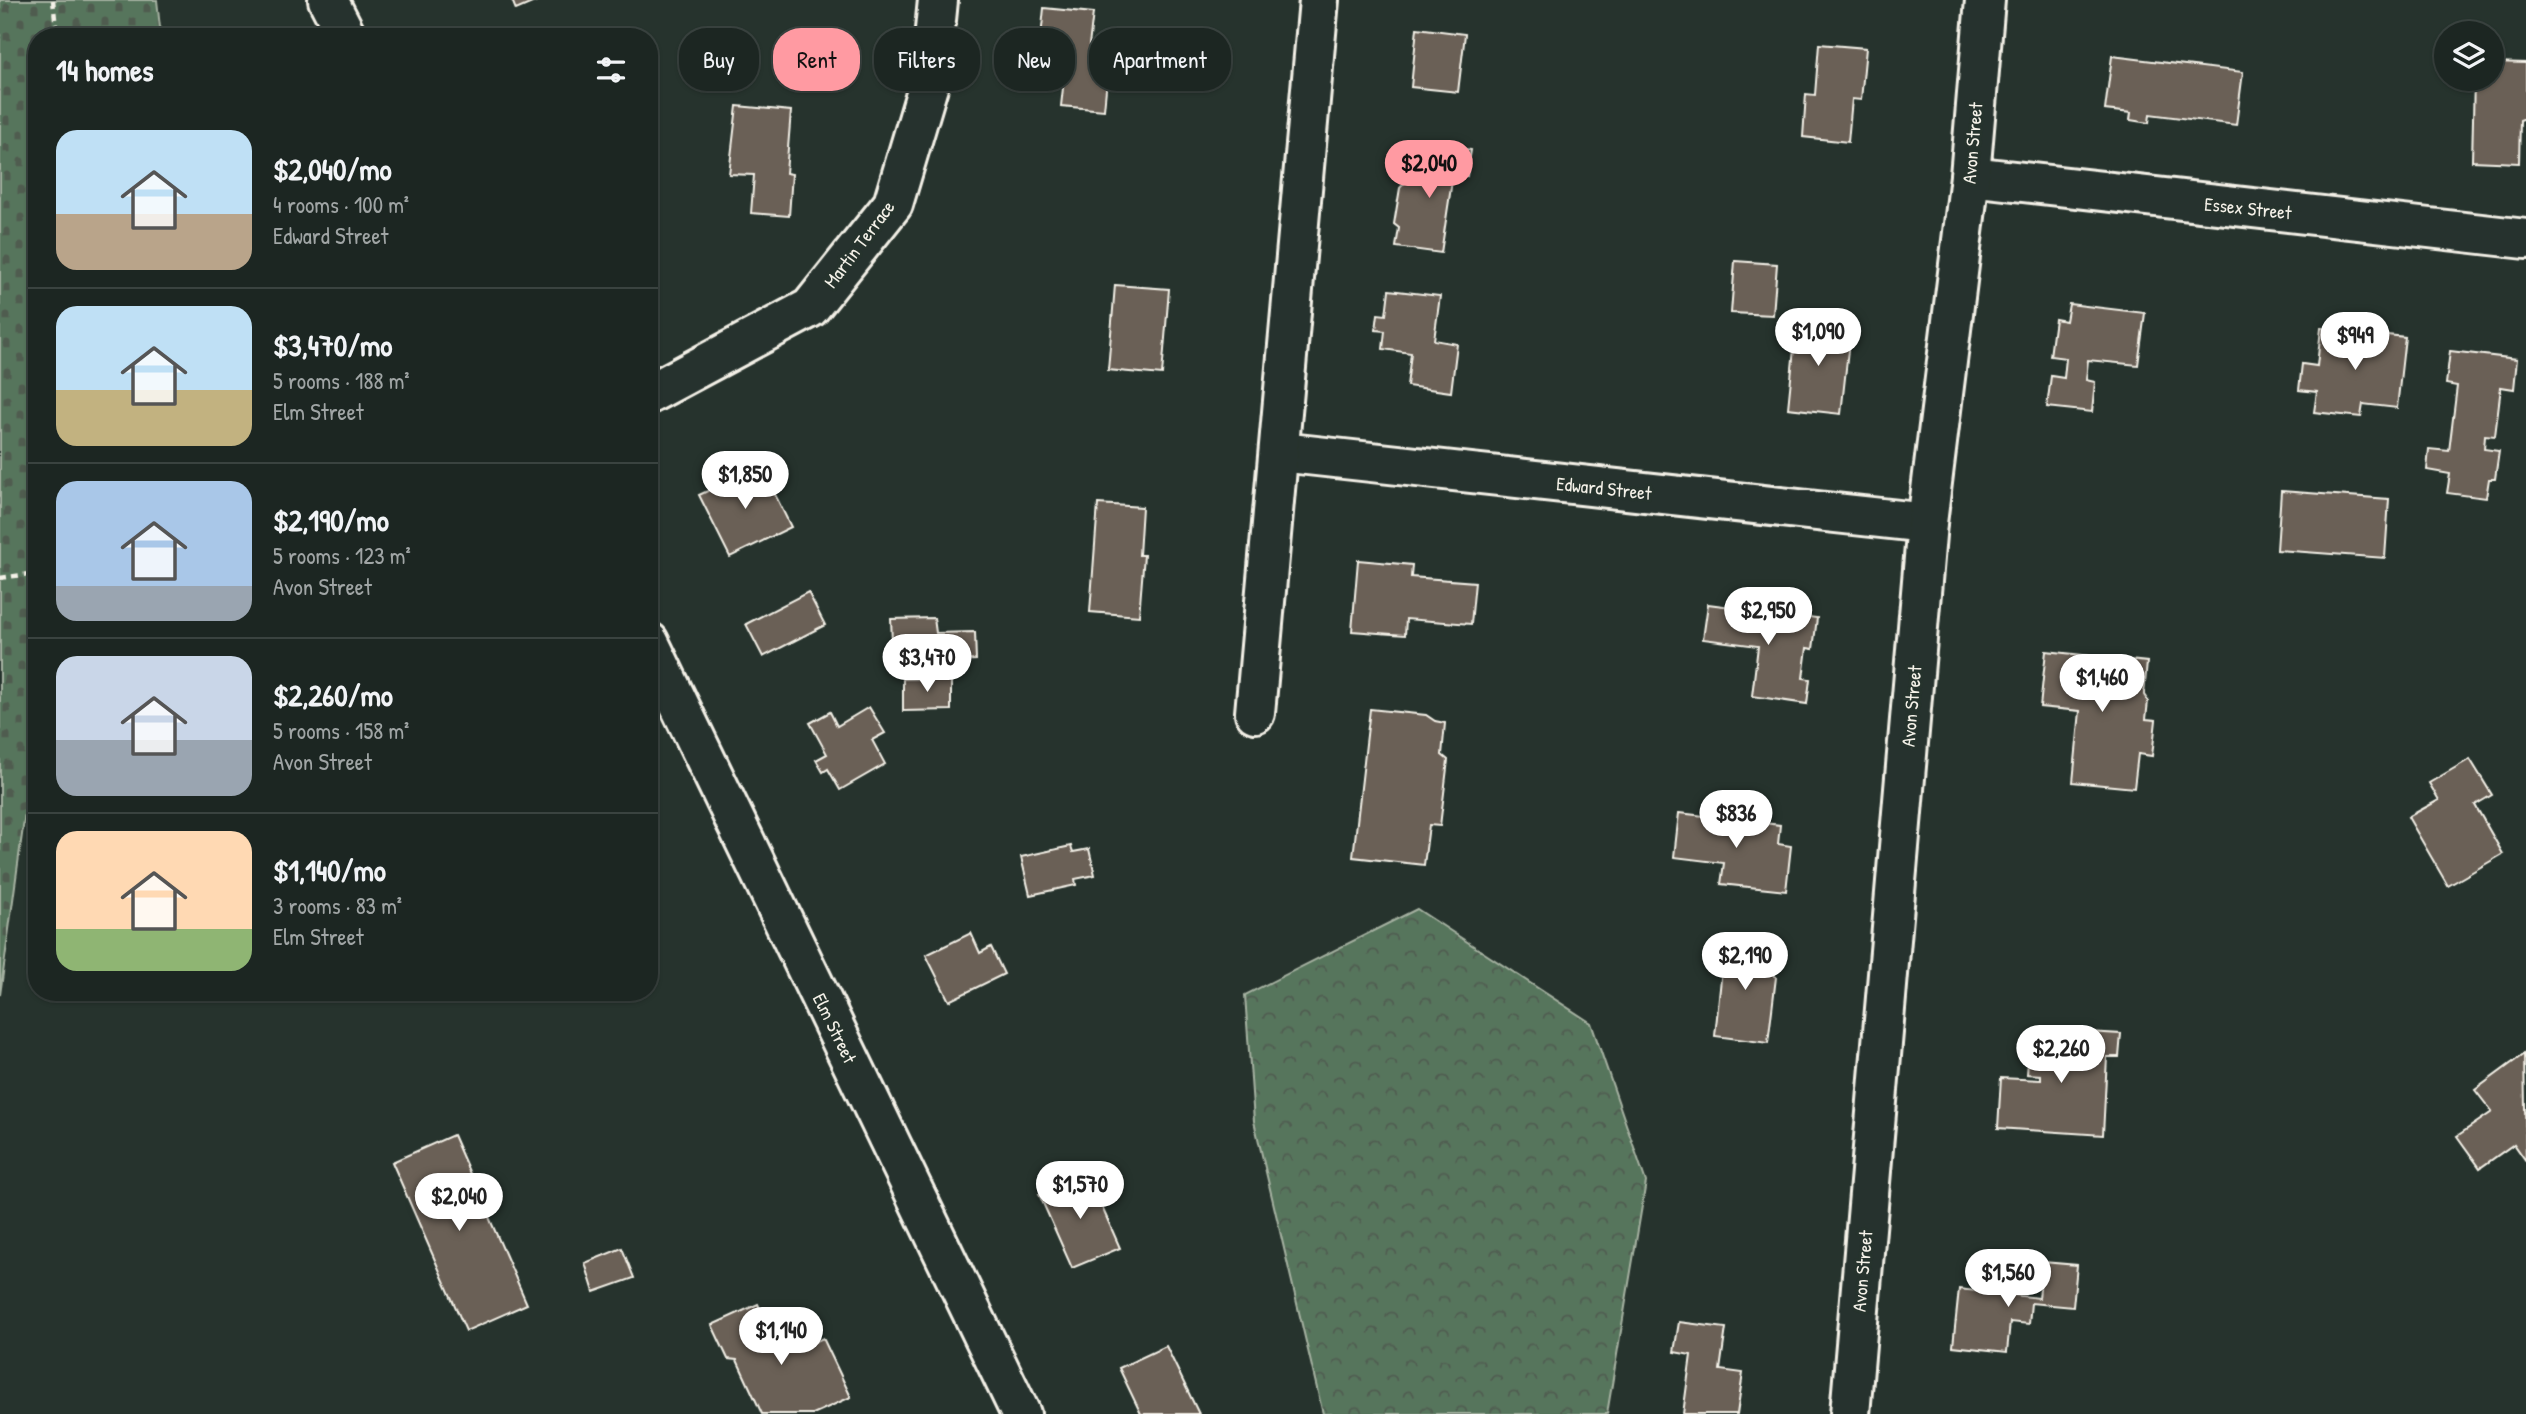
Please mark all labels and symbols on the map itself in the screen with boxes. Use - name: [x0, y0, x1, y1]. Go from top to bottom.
- street label: Avon Street: [1955, 101, 1989, 185]
- pin: $2,040: [1372, 140, 1486, 200]
- street label: Essex Street: [2203, 190, 2293, 226]
- street label: Martin Terrace: [818, 195, 901, 293]
- pin: $1,090: [1761, 308, 1875, 368]
- pin: $949: [2314, 312, 2396, 372]
- pin: $1,850: [688, 452, 802, 511]
- street label: Edward Street: [1555, 470, 1653, 506]
- pin: $2,950: [1711, 588, 1825, 647]
- pin: $3,470: [870, 634, 984, 694]
- pin: $1,460: [2045, 654, 2159, 714]
- street label: Avon Street: [1894, 664, 1928, 748]
- pin: $836: [1695, 790, 1777, 850]
- pin: $2,190: [1688, 932, 1802, 992]
- street label: Elm Street: [807, 989, 863, 1068]
- pin: $2,260: [2004, 1026, 2118, 1085]
- pin: $1,570: [1023, 1162, 1137, 1221]
- pin: $2,040: [402, 1174, 516, 1233]
- street label: Avon Street: [1845, 1229, 1879, 1313]
- pin: $1,560: [1951, 1250, 2065, 1309]
- pin: $1,140: [724, 1308, 838, 1367]

